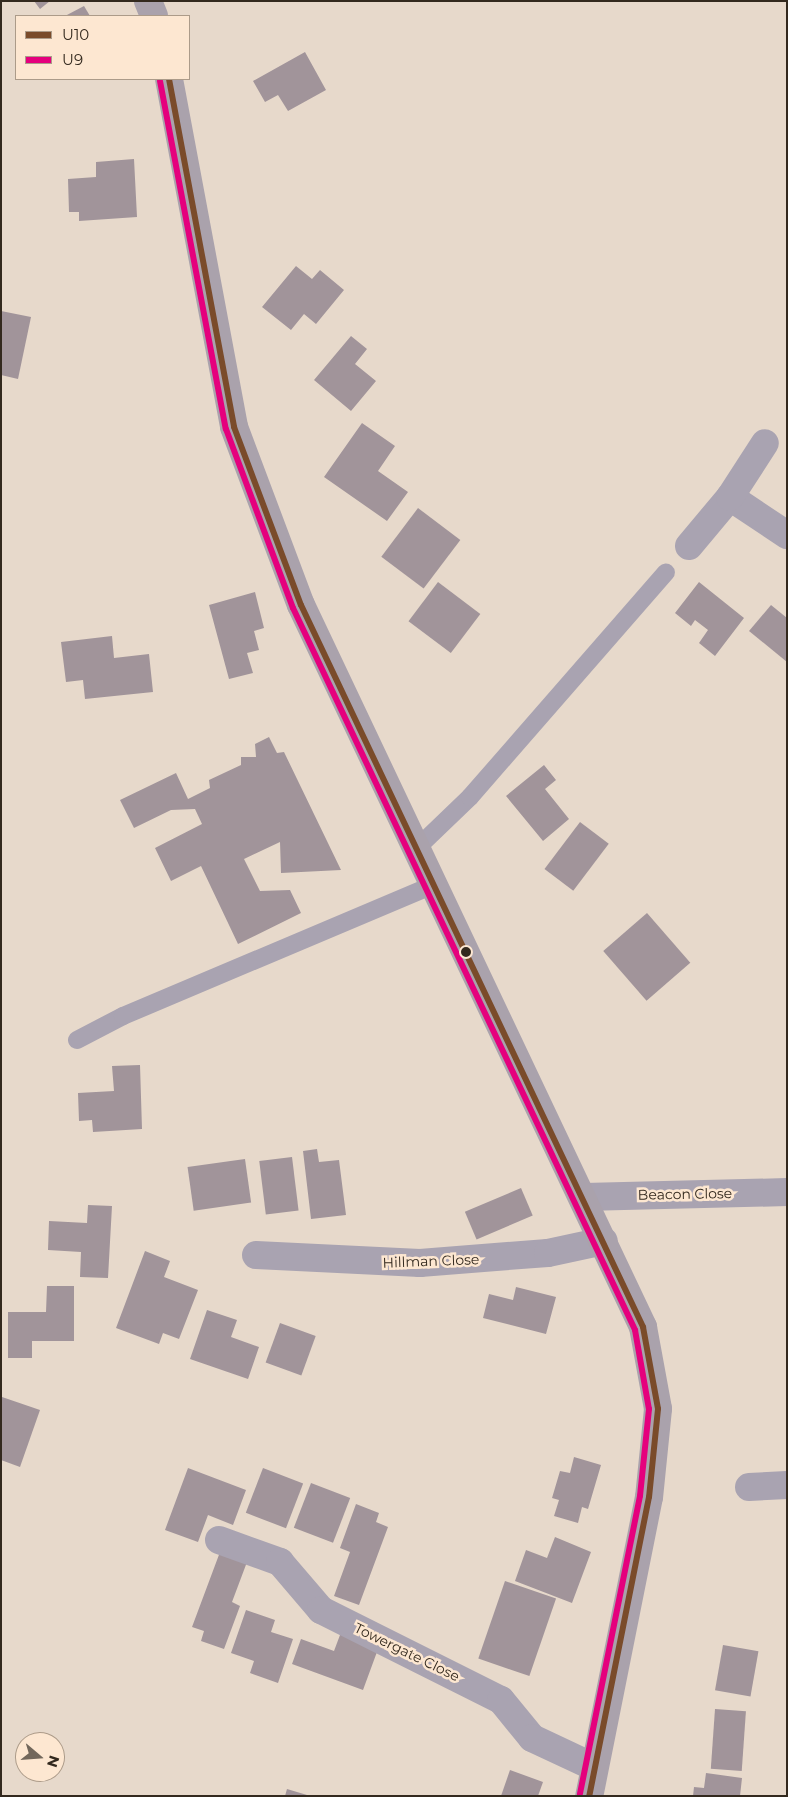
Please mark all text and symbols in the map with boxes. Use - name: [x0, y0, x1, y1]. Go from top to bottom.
- legend: [15, 15, 190, 80]
- text: U10: [62, 25, 89, 44]
- text: U9: [62, 50, 83, 69]
- unlabelled marker: [461, 947, 471, 957]
- street label: Beacon Close: [638, 1185, 732, 1203]
- street label: Hillman Close: [382, 1251, 480, 1271]
- street label: Towergate Close: [352, 1619, 462, 1685]
- north arrow: [15, 1732, 65, 1782]
- text: N: [43, 1753, 64, 1769]

